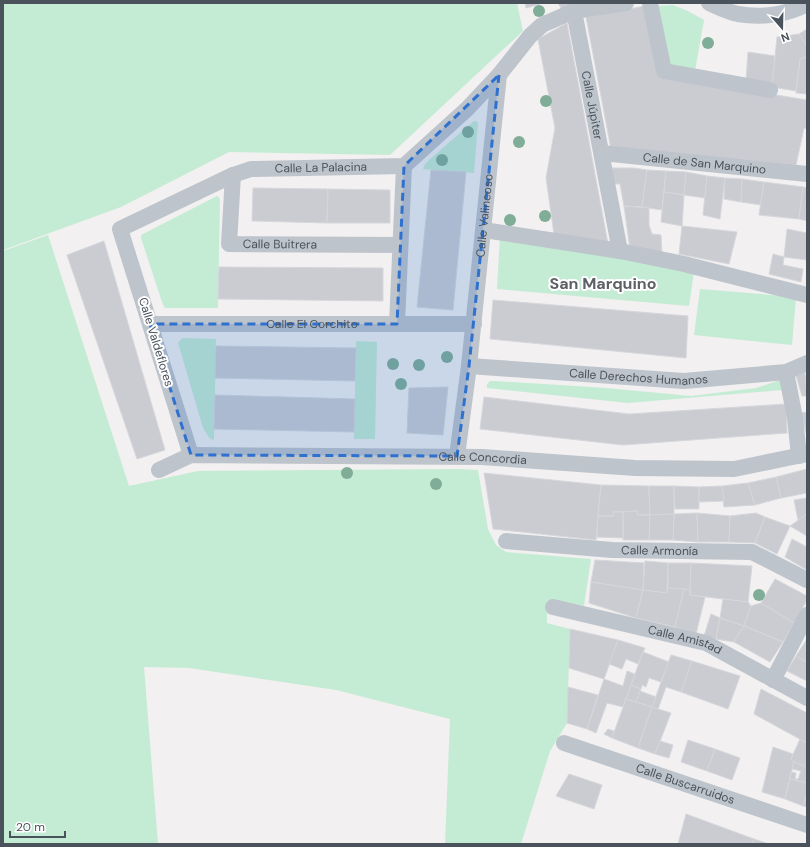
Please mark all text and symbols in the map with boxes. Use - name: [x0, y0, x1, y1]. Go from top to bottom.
- north arrow: [762, 8, 802, 48]
- text: N: [779, 29, 792, 45]
- street label: Calle Júpiter: [578, 70, 607, 142]
- street label: Calle de San Marquino: [642, 149, 767, 178]
- street label: Calle La Palacina: [275, 159, 367, 177]
- street label: Calle Valincoso: [472, 173, 497, 258]
- street label: Calle Buitrera: [243, 236, 317, 253]
- district label: San Marquino: [550, 273, 657, 294]
- street label: Calle Valdeflores: [135, 296, 177, 388]
- street label: Calle El Corchito: [266, 316, 358, 332]
- street label: Calle Derechos Humanos: [569, 365, 709, 389]
- street label: Calle Concordia: [438, 449, 527, 468]
- street label: Calle Armonía: [621, 542, 698, 559]
- street label: Calle Amistad: [646, 622, 725, 658]
- street label: Calle Buscarruidos: [634, 760, 737, 808]
- scale bar: [10, 813, 65, 839]
- text: 20 m: [16, 819, 45, 835]

